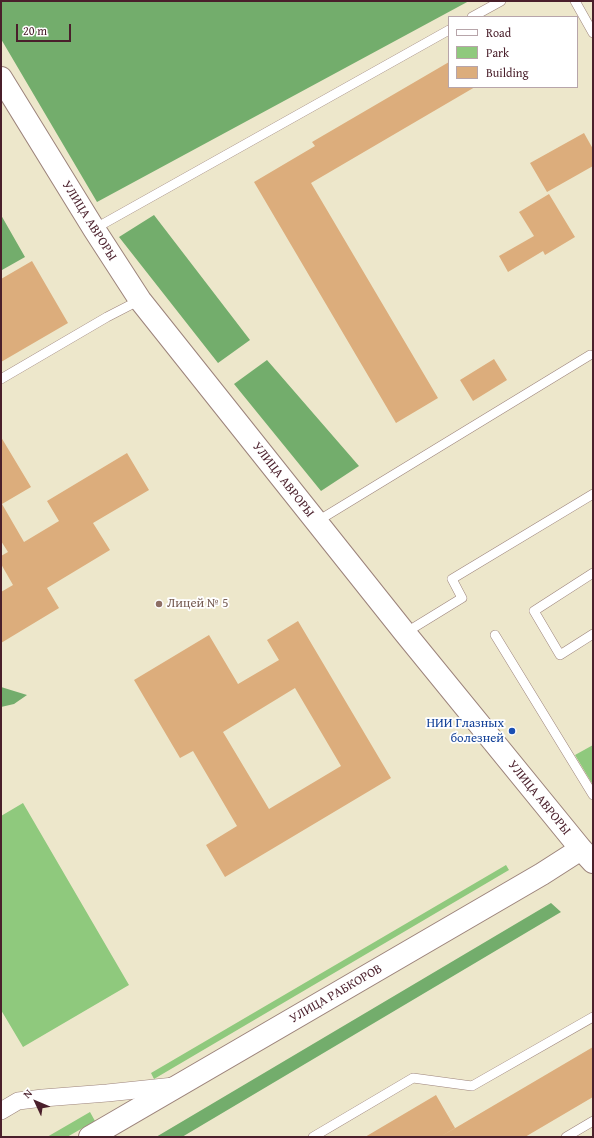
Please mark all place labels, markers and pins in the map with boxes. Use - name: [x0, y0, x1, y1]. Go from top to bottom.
- place label: Лицей № 5: [167, 596, 228, 612]
- marker: Лицей № 5: [154, 599, 164, 609]
- place label: НИИ Глазных болезней: [426, 716, 504, 747]
- marker: НИИ Глазных болезней: [507, 726, 517, 736]

